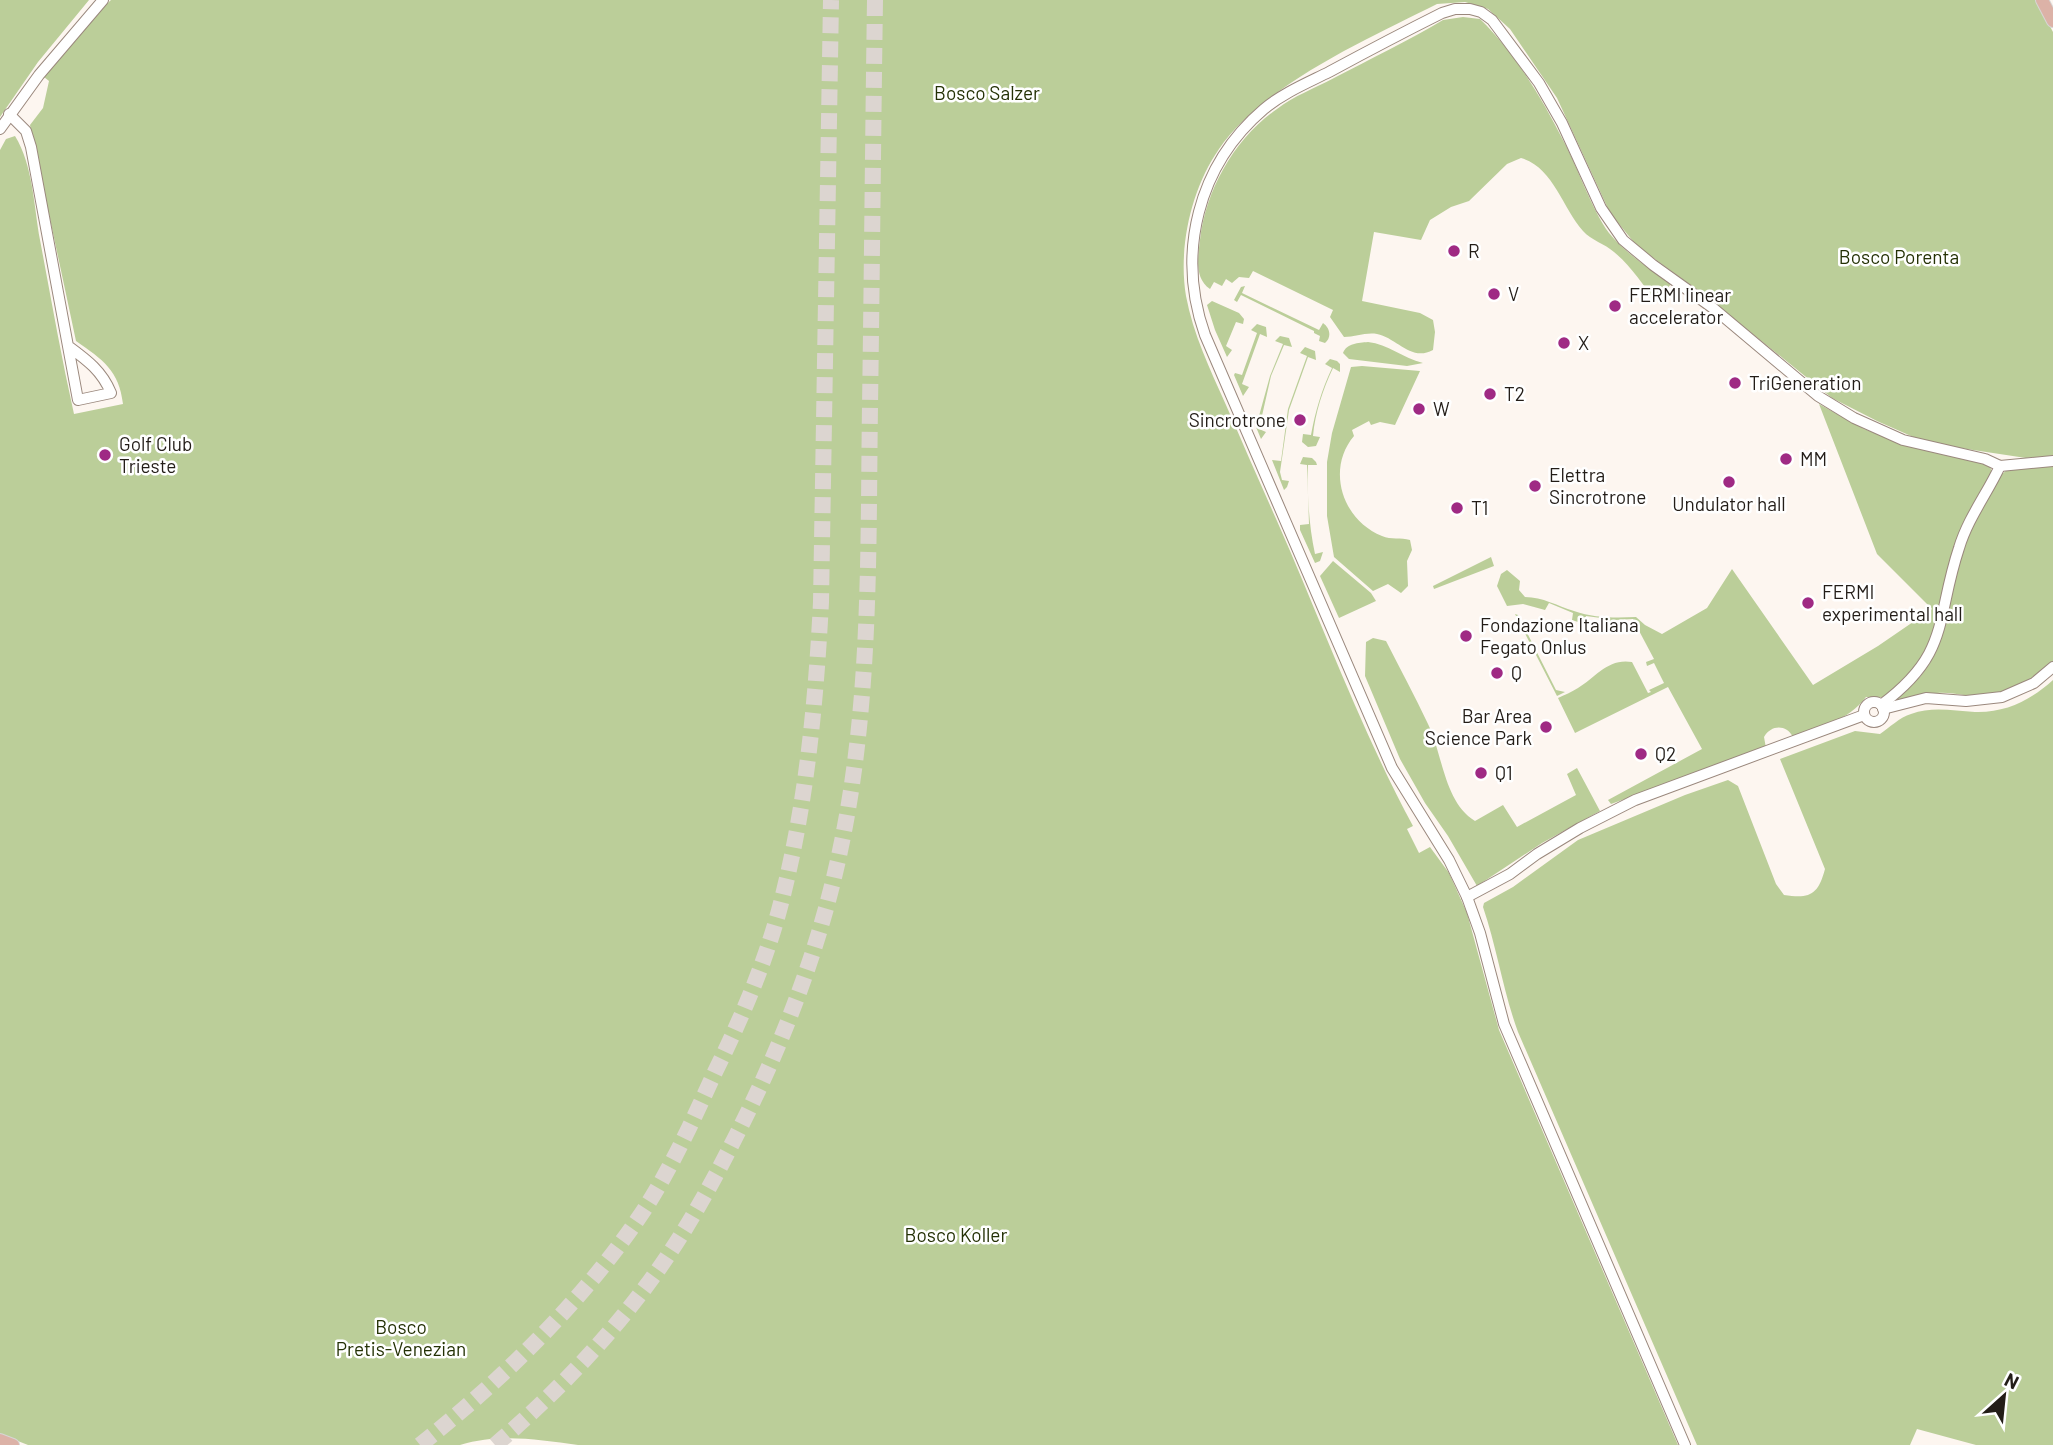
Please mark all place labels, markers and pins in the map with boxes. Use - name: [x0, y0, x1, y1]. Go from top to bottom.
- place label: R: [1468, 239, 1480, 262]
- marker: R: [1446, 243, 1462, 259]
- place label: V: [1508, 282, 1519, 305]
- place label: FERMI linear accelerator: [1629, 283, 1731, 328]
- marker: V: [1486, 286, 1502, 302]
- marker: FERMI linear accelerator: [1607, 298, 1623, 314]
- place label: X: [1578, 331, 1589, 354]
- marker: X: [1556, 335, 1572, 351]
- place label: TriGeneration: [1749, 371, 1861, 394]
- marker: TriGeneration: [1727, 375, 1743, 391]
- place label: T2: [1504, 382, 1525, 405]
- marker: T2: [1482, 386, 1498, 402]
- place label: W: [1433, 397, 1450, 420]
- marker: W: [1411, 401, 1427, 417]
- place label: Sincrotrone: [1189, 408, 1286, 431]
- marker: Sincrotrone: [1292, 412, 1308, 428]
- place label: Golf Club Trieste: [119, 432, 192, 477]
- marker: Golf Club Trieste: [97, 447, 113, 463]
- place label: MM: [1800, 447, 1827, 470]
- marker: MM: [1778, 451, 1794, 467]
- place label: Elettra Sincrotrone: [1549, 463, 1646, 508]
- marker: Undulator hall: [1721, 474, 1737, 490]
- marker: Elettra Sincrotrone: [1527, 478, 1543, 494]
- place label: Undulator hall: [1672, 492, 1786, 515]
- place label: T1: [1471, 496, 1488, 519]
- marker: T1: [1449, 500, 1465, 516]
- place label: FERMI experimental hall: [1822, 580, 1963, 625]
- marker: FERMI experimental hall: [1800, 595, 1816, 611]
- place label: Fondazione Italiana Fegato Onlus: [1480, 613, 1639, 658]
- marker: Fondazione Italiana Fegato Onlus: [1458, 628, 1474, 644]
- place label: Q: [1511, 661, 1522, 684]
- marker: Q: [1489, 665, 1505, 681]
- place label: Bar Area Science Park: [1425, 704, 1532, 749]
- marker: Bar Area Science Park: [1538, 719, 1554, 735]
- place label: Q2: [1655, 742, 1676, 765]
- marker: Q2: [1633, 746, 1649, 762]
- place label: Q1: [1495, 761, 1513, 784]
- marker: Q1: [1473, 765, 1489, 781]

